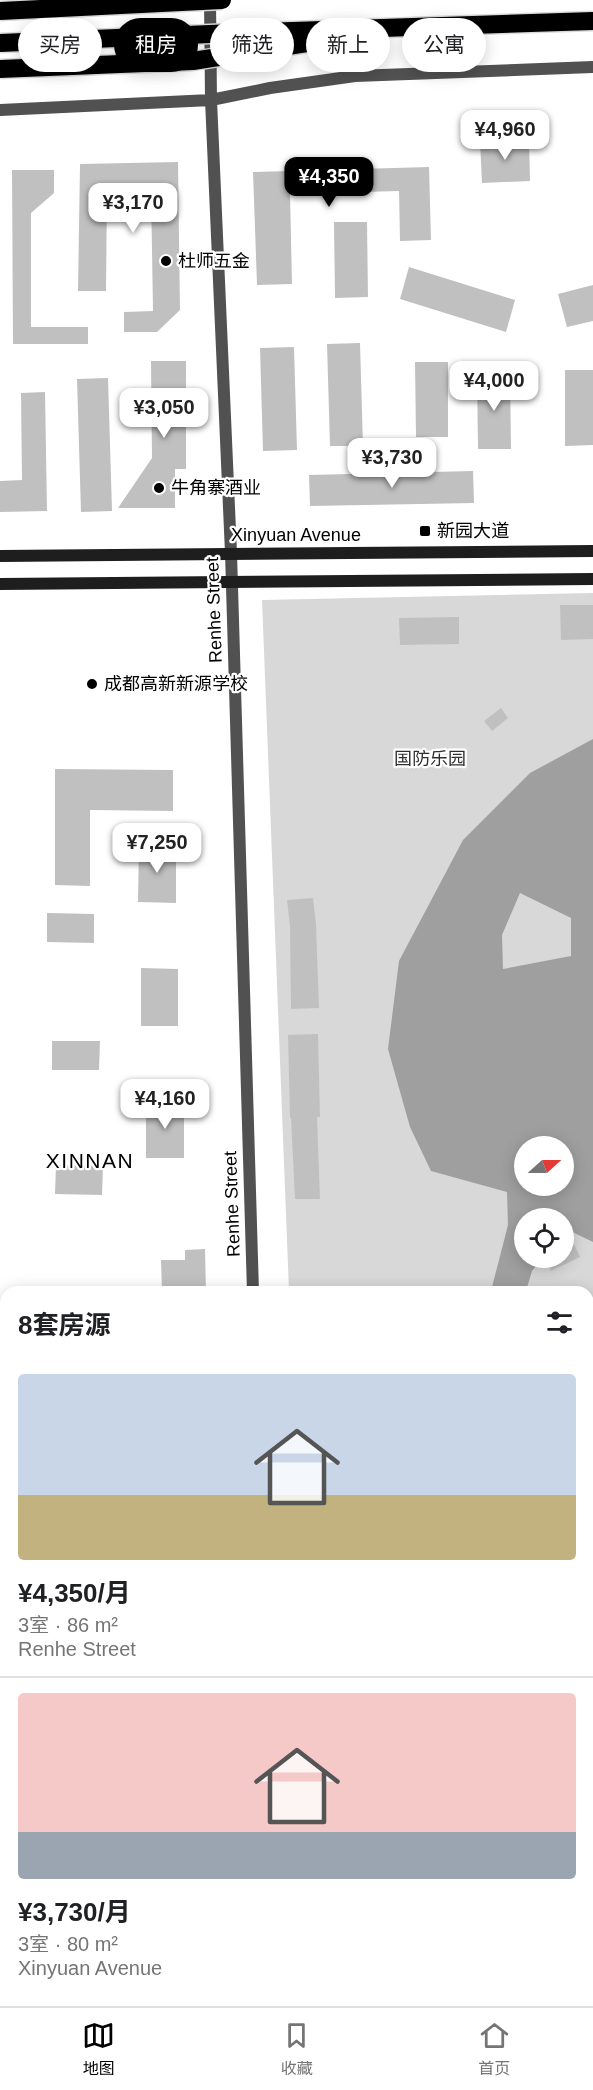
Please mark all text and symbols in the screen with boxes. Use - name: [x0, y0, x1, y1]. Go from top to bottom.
- chip: 买房: [18, 18, 102, 72]
- chip: 租房: [114, 18, 198, 72]
- chip: 筛选: [210, 18, 294, 72]
- chip: 新上: [306, 18, 390, 72]
- chip: 公寓: [402, 18, 486, 72]
- pin: ¥4,960: [456, 110, 554, 161]
- text: ¥4,960: [474, 118, 536, 140]
- pin: ¥4,350: [280, 157, 378, 208]
- text: ¥4,350: [298, 165, 360, 187]
- pin: ¥3,170: [84, 183, 182, 234]
- text: ¥3,170: [102, 191, 164, 213]
- place label: 杜师五金: [178, 251, 250, 271]
- marker: 杜师五金: [159, 254, 173, 268]
- pin: ¥4,000: [445, 361, 543, 412]
- text: ¥4,000: [463, 369, 525, 391]
- pin: ¥3,050: [115, 388, 213, 439]
- text: ¥3,050: [133, 396, 195, 418]
- pin: ¥3,730: [343, 438, 441, 489]
- text: ¥3,730: [361, 446, 423, 468]
- place label: 牛角寨酒业: [171, 478, 261, 498]
- marker: 牛角寨酒业: [152, 481, 166, 495]
- place label: 新园大道: [437, 521, 509, 541]
- marker: 新园大道: [418, 524, 432, 538]
- street label: Xinyuan Avenue: [231, 525, 361, 545]
- street label: Renhe Street: [202, 557, 226, 663]
- place label: 成都高新新源学校: [104, 674, 248, 694]
- marker: 成都高新新源学校: [85, 677, 99, 691]
- park label: 国防乐园: [394, 749, 466, 769]
- pin: ¥7,250: [108, 823, 206, 874]
- text: ¥7,250: [126, 831, 188, 853]
- pin: ¥4,160: [116, 1079, 214, 1130]
- text: ¥4,160: [134, 1087, 196, 1109]
- north arrow: [514, 1136, 574, 1196]
- map controls: [514, 1136, 574, 1268]
- district label: XINNAN: [46, 1149, 134, 1172]
- street label: Renhe Street: [220, 1151, 244, 1257]
- button: locate: [514, 1208, 574, 1268]
- icon: filters: [543, 1306, 576, 1339]
- text: 8套房源: [18, 1310, 110, 1340]
- icon: home: [243, 1413, 351, 1521]
- text: ¥4,350/月: [18, 1578, 131, 1608]
- text: 3室 · 86 m²: [18, 1614, 118, 1636]
- text: Renhe Street: [18, 1638, 136, 1660]
- icon: home: [243, 1732, 351, 1840]
- text: ¥3,730/月: [18, 1897, 131, 1927]
- text: 3室 · 80 m²: [18, 1933, 118, 1955]
- text: Xinyuan Avenue: [18, 1957, 162, 1979]
- tab: 地图: [82, 2019, 115, 2079]
- tab: 收藏: [280, 2019, 313, 2079]
- tab: 首页: [478, 2019, 511, 2079]

